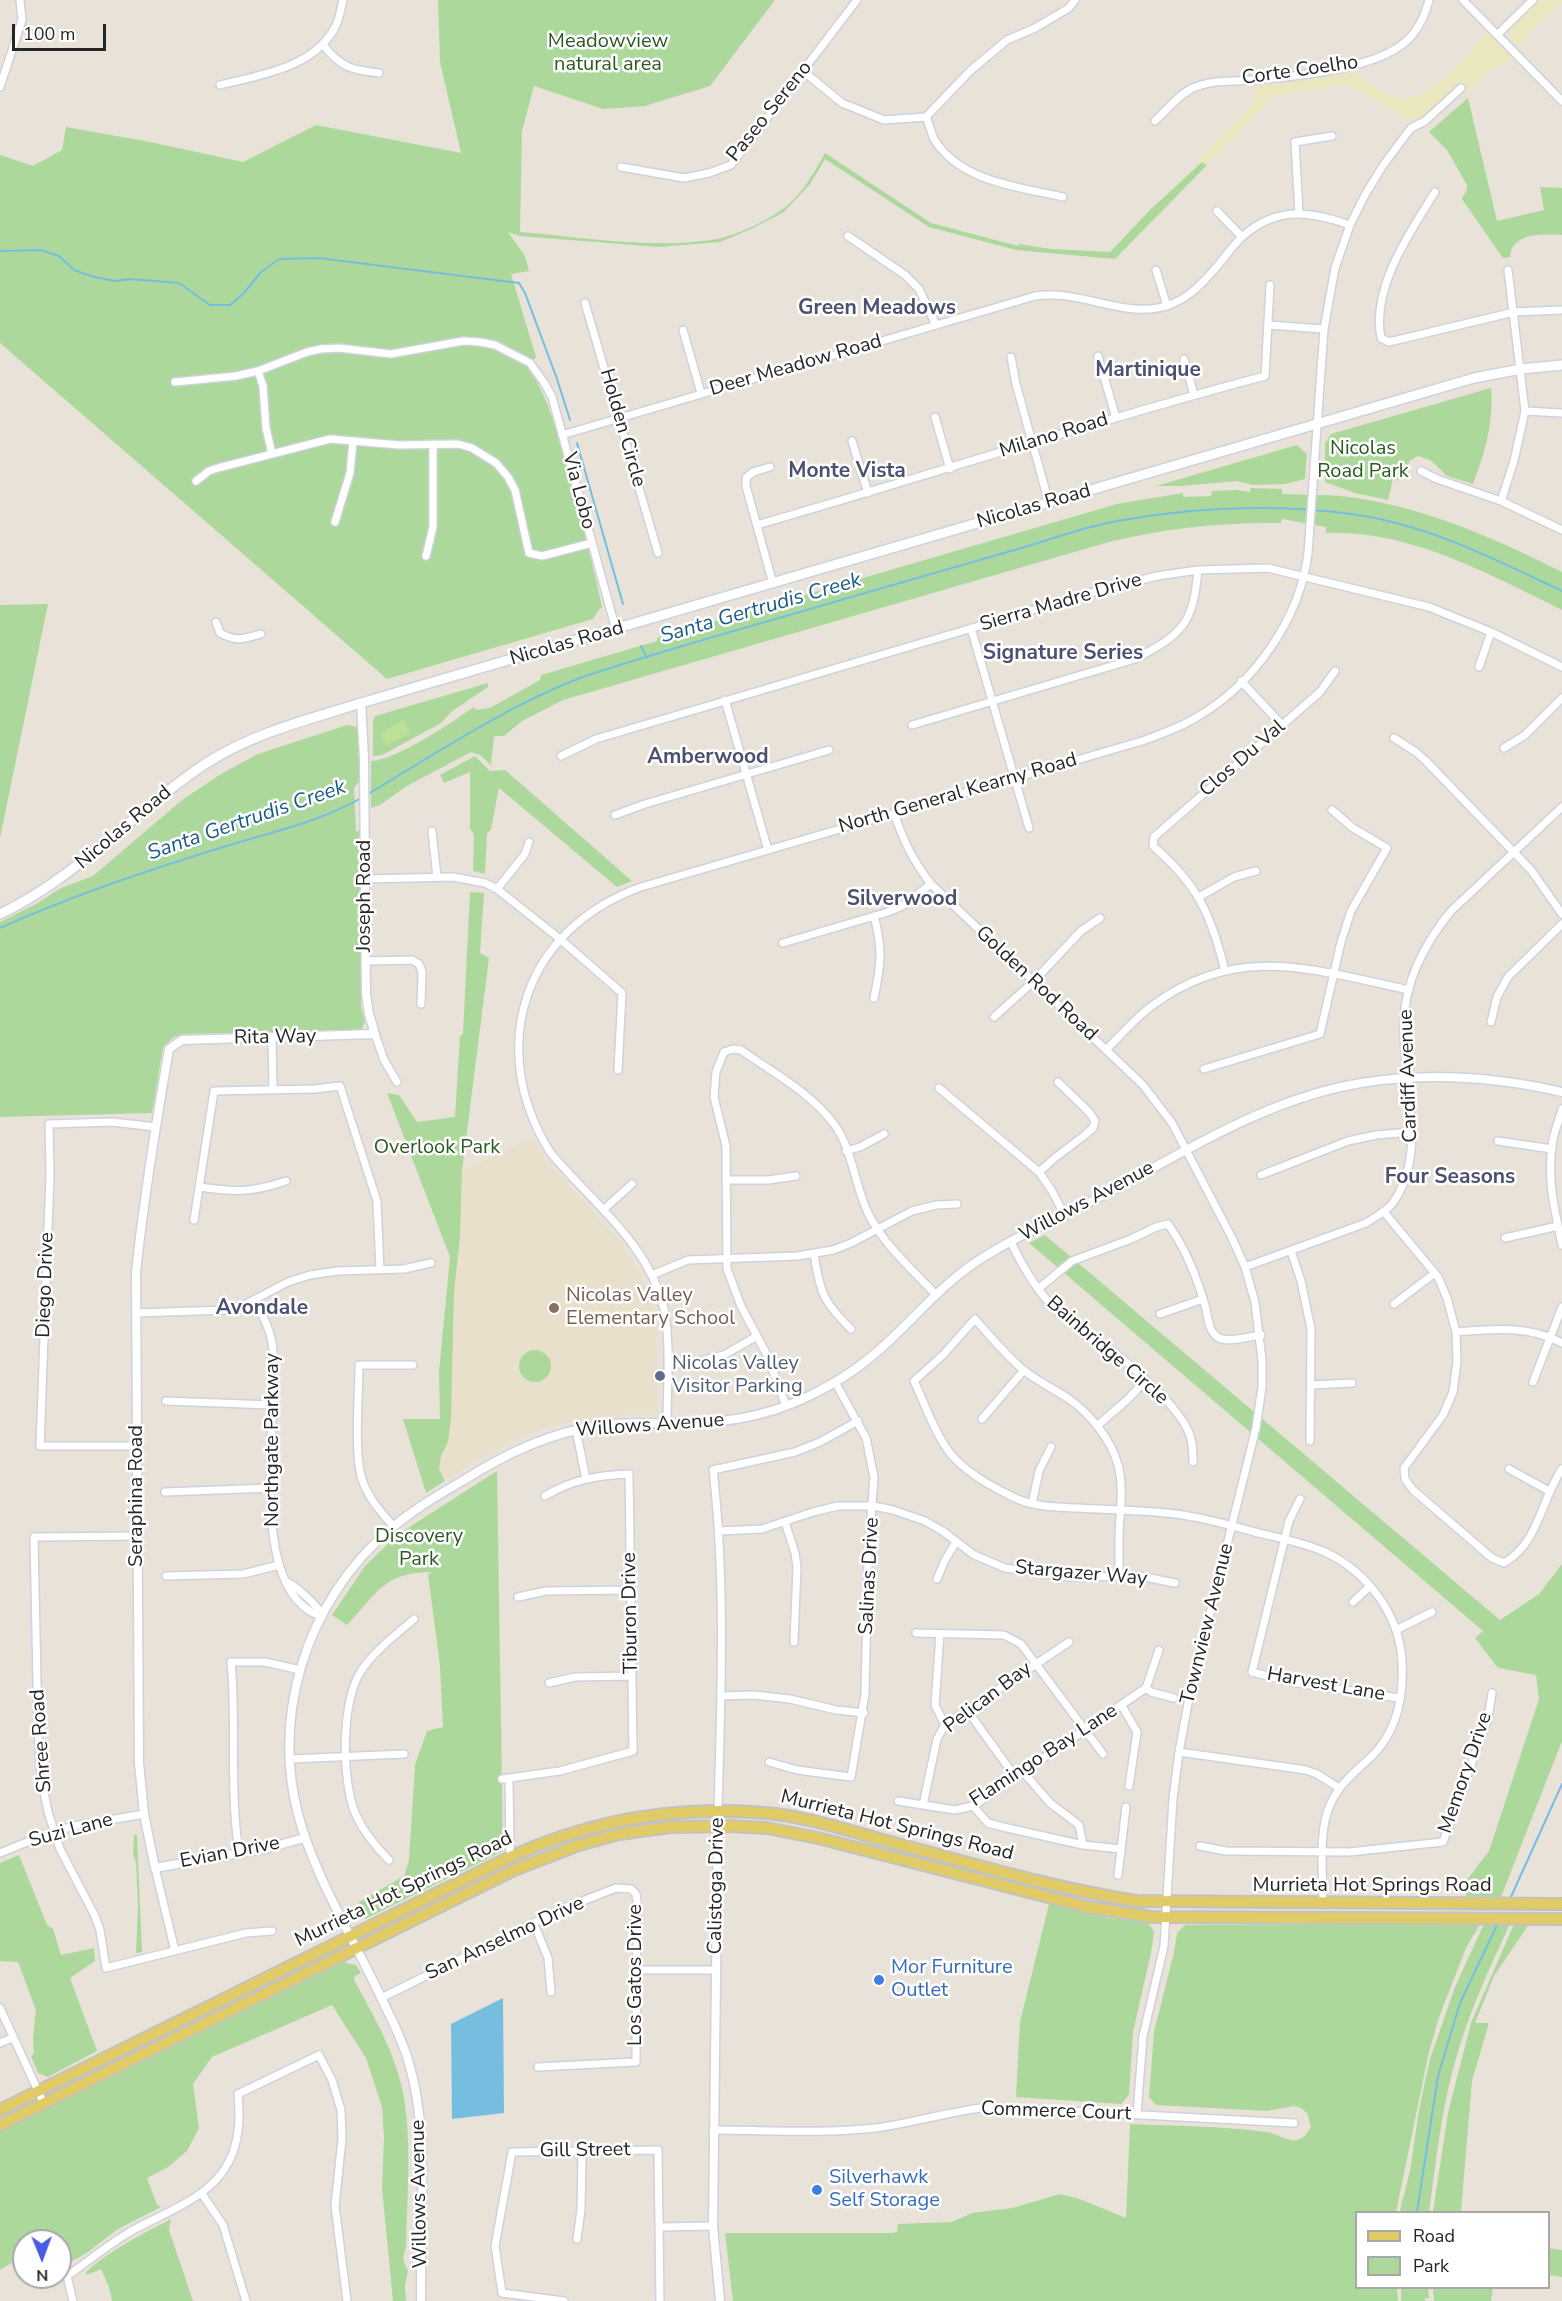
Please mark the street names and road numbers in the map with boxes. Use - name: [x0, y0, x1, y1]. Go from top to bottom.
- street label: Corte Coelho: [1240, 51, 1360, 91]
- street label: Paseo Sereno: [722, 57, 818, 167]
- street label: Deer Meadow Road: [707, 330, 885, 402]
- street label: Holden Circle: [594, 366, 650, 490]
- street label: Milano Road: [997, 408, 1111, 464]
- street label: Via Lobo: [556, 450, 600, 532]
- street label: Nicolas Road: [974, 479, 1094, 535]
- street label: Sierra Madre Drive: [977, 568, 1145, 638]
- street label: Nicolas Road: [507, 616, 627, 672]
- street label: Clos Du Val: [1195, 715, 1291, 803]
- street label: North General Kearny Road: [836, 748, 1080, 840]
- street label: Nicolas Road: [71, 781, 177, 875]
- street label: Joseph Road: [353, 840, 377, 952]
- street label: Golden Rod Road: [970, 921, 1102, 1047]
- street label: Cardiff Avenue: [1395, 1009, 1423, 1143]
- street label: Rita Way: [234, 1025, 316, 1051]
- street label: Willows Avenue: [1016, 1156, 1158, 1248]
- street label: Diego Drive: [32, 1232, 60, 1338]
- street label: Bainbridge Circle: [1041, 1292, 1173, 1410]
- street label: Northgate Parkway: [261, 1353, 285, 1527]
- street label: Willows Avenue: [575, 1409, 725, 1443]
- street label: Seraphina Road: [125, 1425, 149, 1567]
- street label: Salinas Drive: [855, 1517, 885, 1635]
- street label: Townview Avenue: [1176, 1541, 1240, 1707]
- street label: Tiburon Drive: [618, 1552, 644, 1674]
- street label: Stargazer Way: [1014, 1556, 1148, 1592]
- street label: Pelican Bay: [939, 1657, 1037, 1739]
- street label: Harvest Lane: [1265, 1663, 1387, 1707]
- street label: Shree Road: [26, 1688, 58, 1794]
- street label: Flamingo Bay Lane: [966, 1699, 1122, 1813]
- street label: Memory Drive: [1434, 1709, 1498, 1837]
- street label: Murrieta Hot Springs Road: [778, 1785, 1016, 1867]
- street label: Suzi Lane: [26, 1808, 116, 1854]
- street label: Calistoga Drive: [704, 1817, 730, 1955]
- street label: Murrieta Hot Springs Road: [291, 1827, 517, 1953]
- street label: Evian Drive: [178, 1832, 282, 1874]
- street label: Murrieta Hot Springs Road: [1252, 1874, 1492, 1898]
- street label: San Anselmo Drive: [422, 1892, 588, 1986]
- street label: Los Gatos Drive: [624, 1904, 648, 2046]
- street label: Commerce Court: [980, 2097, 1132, 2127]
- street label: Willows Avenue: [407, 2119, 433, 2269]
- street label: Gill Street: [539, 2138, 631, 2164]

